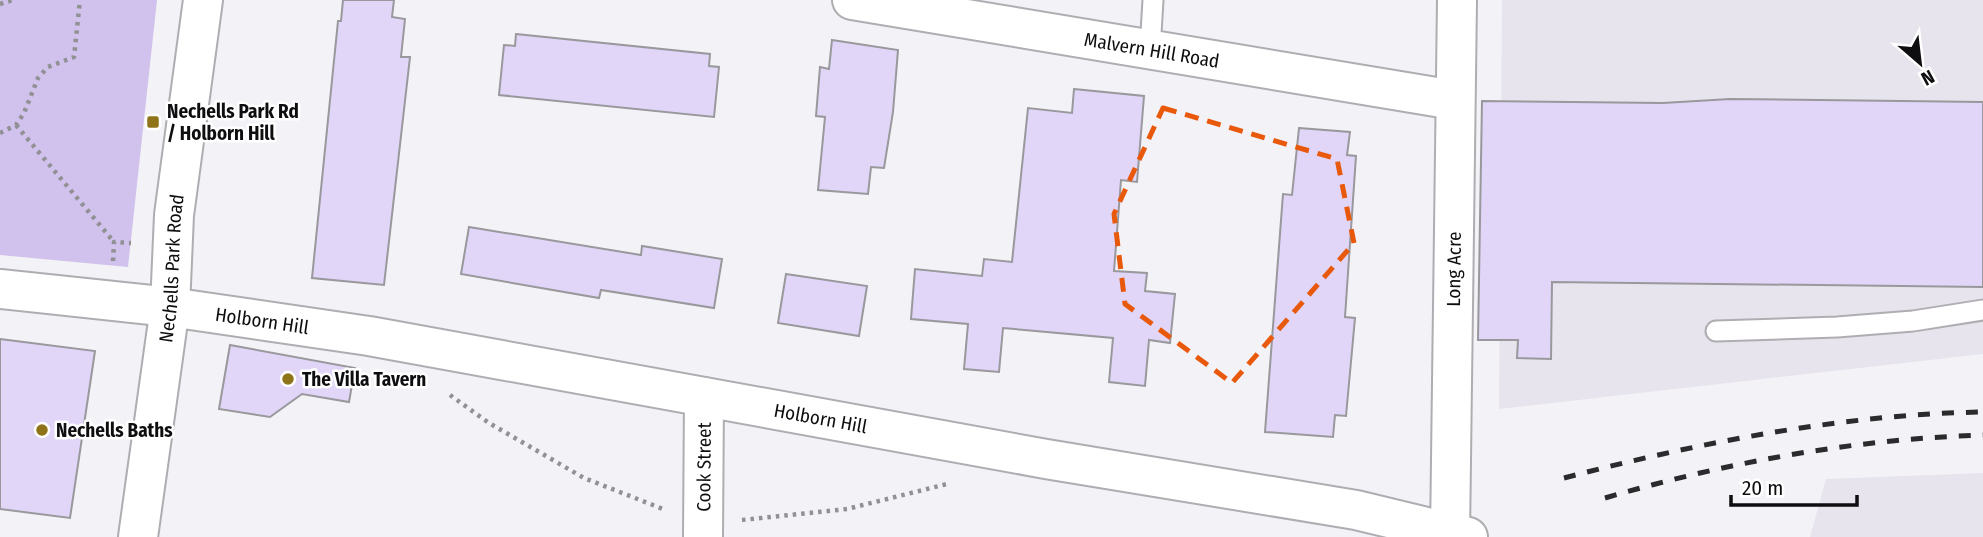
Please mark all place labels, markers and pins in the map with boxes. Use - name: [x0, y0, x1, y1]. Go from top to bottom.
- place label: Nechells Park Rd / Holborn Hill: [167, 100, 299, 145]
- marker: Nechells Park Rd / Holborn Hill: [145, 114, 161, 130]
- place label: The Villa Tavern: [302, 368, 426, 391]
- marker: The Villa Tavern: [280, 371, 296, 387]
- place label: Nechells Baths: [56, 419, 173, 442]
- marker: Nechells Baths: [34, 422, 50, 438]

